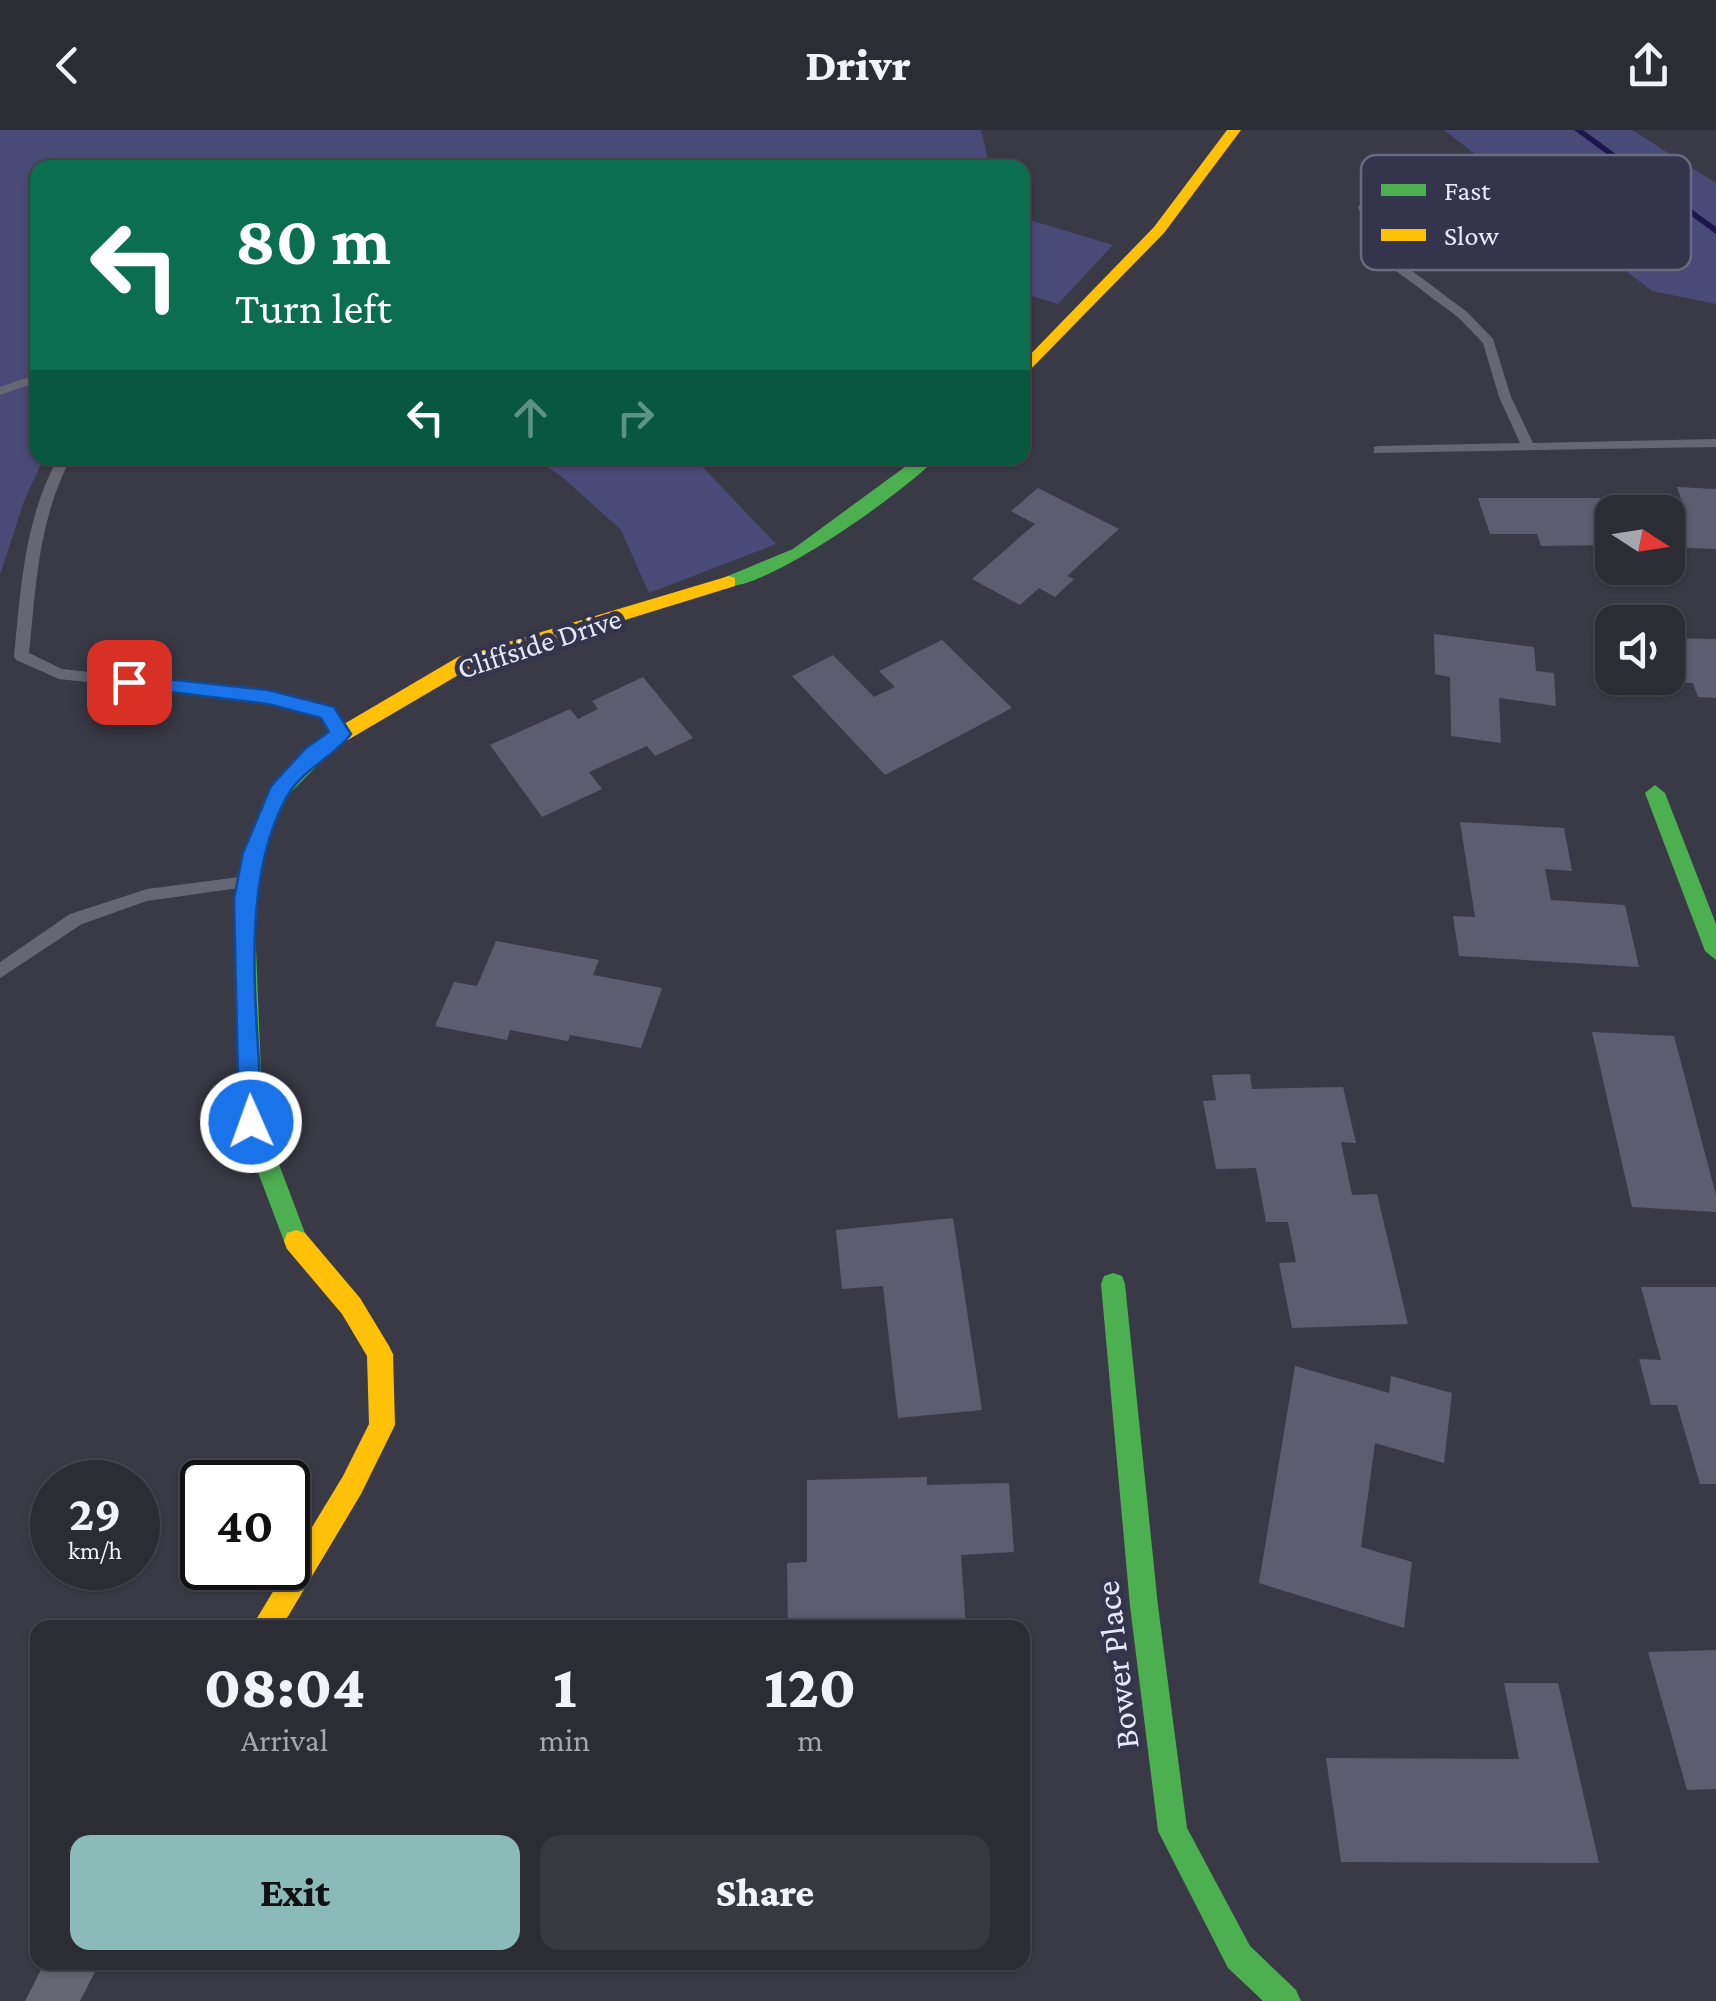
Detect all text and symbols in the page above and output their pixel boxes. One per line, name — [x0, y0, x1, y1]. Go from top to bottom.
icon: back — [40, 38, 95, 93]
icon: share — [1621, 38, 1676, 93]
text: Drivr — [805, 40, 911, 90]
legend — [1361, 155, 1691, 270]
text: Fast — [1444, 175, 1491, 206]
icon: left — [70, 200, 200, 330]
text: 80 m — [235, 201, 391, 279]
text: Slow — [1444, 220, 1499, 251]
text: Turn left — [235, 283, 392, 333]
icon: left — [398, 390, 453, 445]
icon: ahead — [503, 390, 558, 445]
icon: right — [608, 390, 663, 445]
north arrow — [1595, 495, 1685, 585]
map controls — [1595, 495, 1685, 695]
street label: Cliffside Drive — [453, 601, 625, 685]
button: sound — [1595, 605, 1685, 695]
pin — [87, 640, 172, 725]
icon: arrive — [102, 655, 157, 710]
position arrow — [199, 1070, 303, 1174]
speed limit sign: 40 — [180, 1460, 310, 1590]
text: 29 — [69, 1485, 121, 1541]
text: km/h — [68, 1537, 122, 1564]
street label: Bower Place — [1087, 1579, 1147, 1751]
text: 08:04 — [204, 1653, 365, 1720]
text: 1 — [553, 1653, 576, 1720]
text: 120 — [764, 1653, 856, 1720]
text: Arrival — [241, 1722, 328, 1758]
text: min — [539, 1722, 590, 1758]
text: m — [797, 1722, 823, 1758]
button: Exit — [70, 1835, 520, 1950]
button: Share — [540, 1835, 990, 1950]

